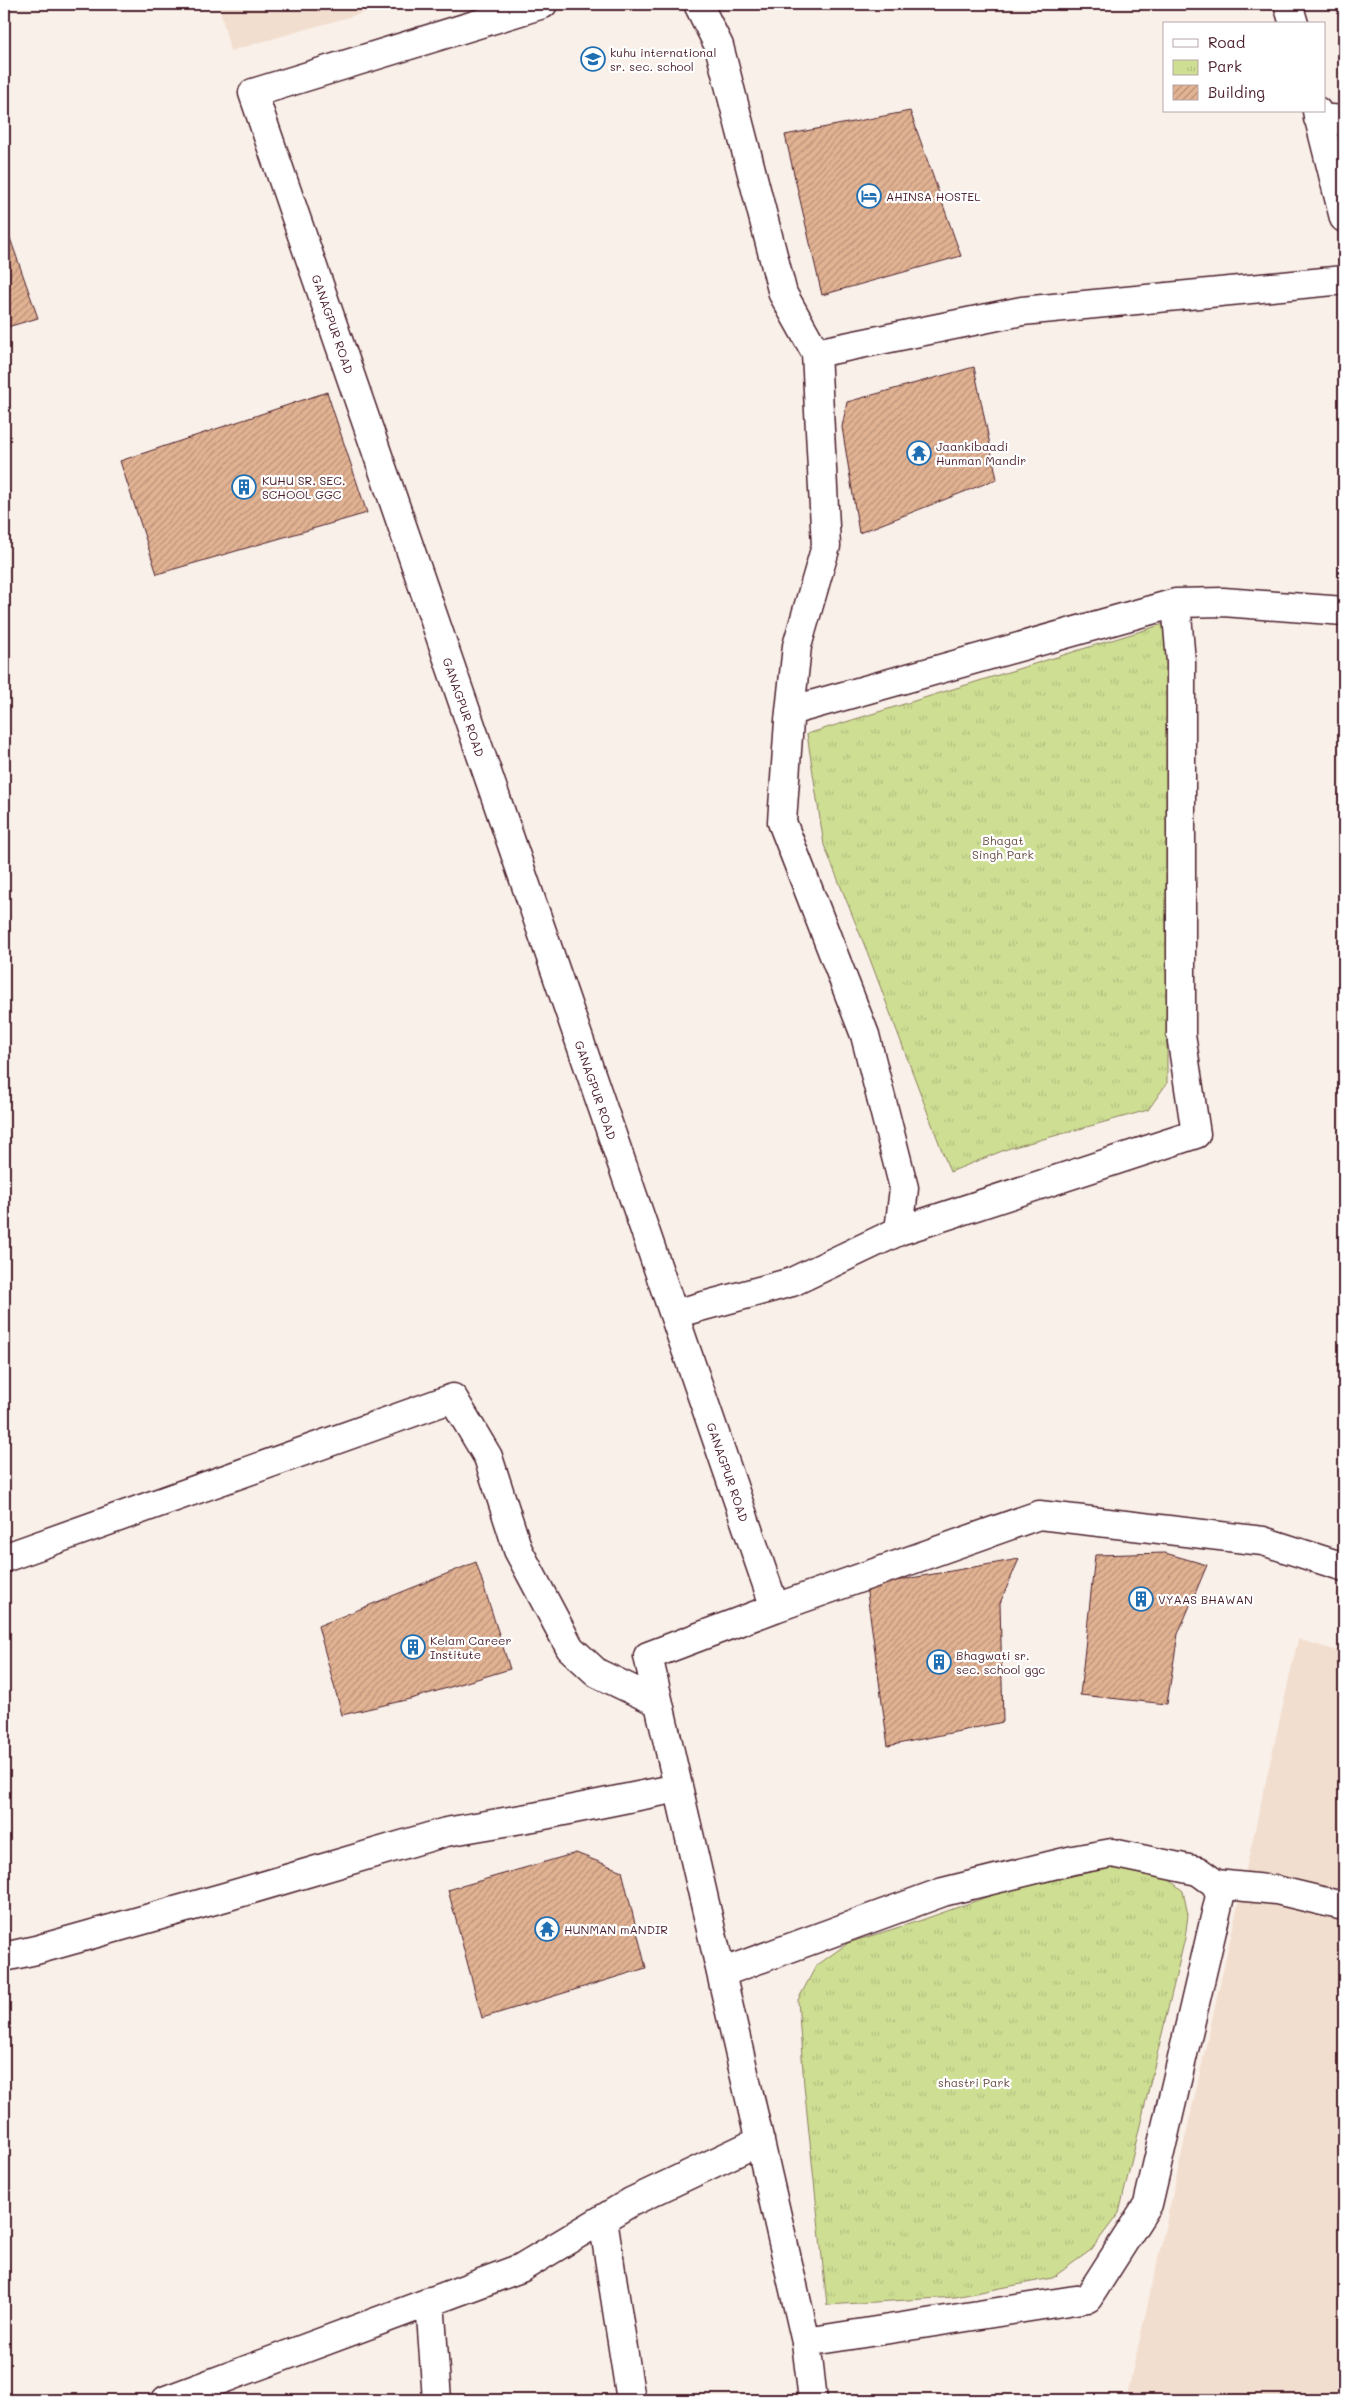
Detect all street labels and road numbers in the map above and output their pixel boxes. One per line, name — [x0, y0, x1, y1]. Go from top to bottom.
street label: GANAGPUR ROAD — [309, 272, 357, 376]
street label: GANAGPUR ROAD — [440, 655, 488, 759]
street label: GANAGPUR ROAD — [572, 1038, 620, 1142]
street label: GANAGPUR ROAD — [704, 1420, 752, 1524]

